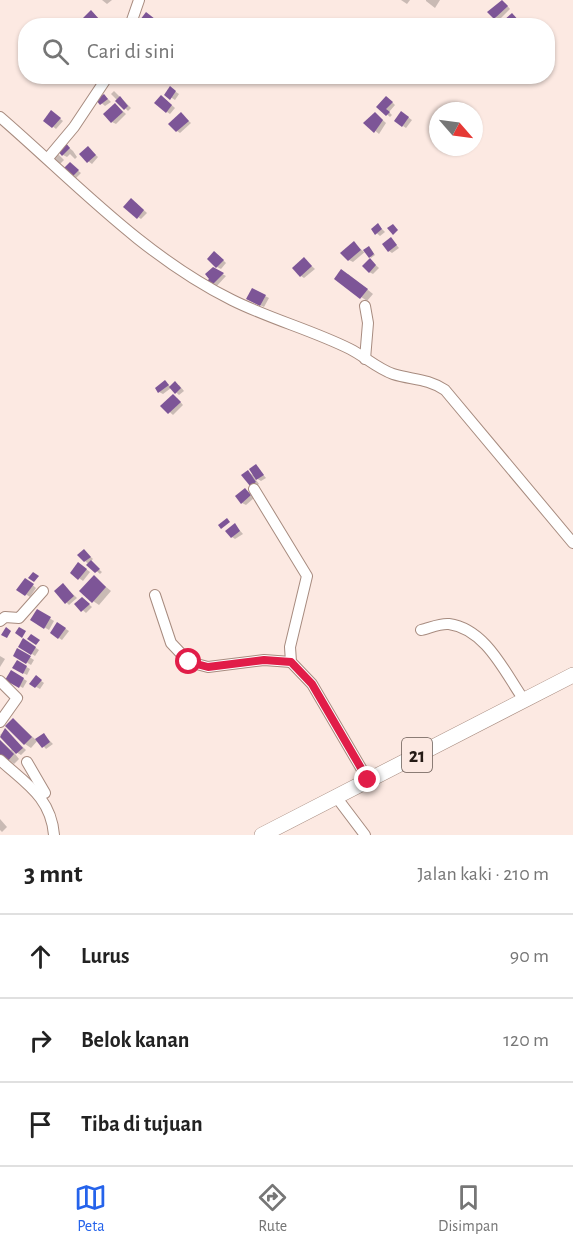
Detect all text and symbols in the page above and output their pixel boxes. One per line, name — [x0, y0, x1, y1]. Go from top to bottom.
search box — [18, 18, 555, 84]
icon: search — [39, 35, 72, 68]
text: Cari di sini — [87, 40, 175, 62]
north arrow — [429, 102, 483, 156]
route start — [175, 648, 201, 674]
road number: 21 — [402, 738, 432, 772]
route end — [354, 766, 380, 792]
text: 3 mnt — [24, 861, 83, 887]
text: Jalan kaki · 210 m — [417, 864, 549, 884]
icon: ahead — [24, 940, 57, 973]
text: Lurus — [81, 945, 130, 967]
text: 90 m — [510, 946, 549, 966]
icon: right — [24, 1024, 57, 1057]
text: Belok kanan — [81, 1029, 189, 1051]
text: 120 m — [503, 1030, 549, 1050]
icon: arrive — [24, 1108, 57, 1141]
text: Tiba di tujuan — [81, 1113, 203, 1135]
tab: Peta — [74, 1181, 107, 1236]
tab: Rute — [256, 1181, 289, 1236]
tab: Disimpan — [438, 1181, 499, 1236]

